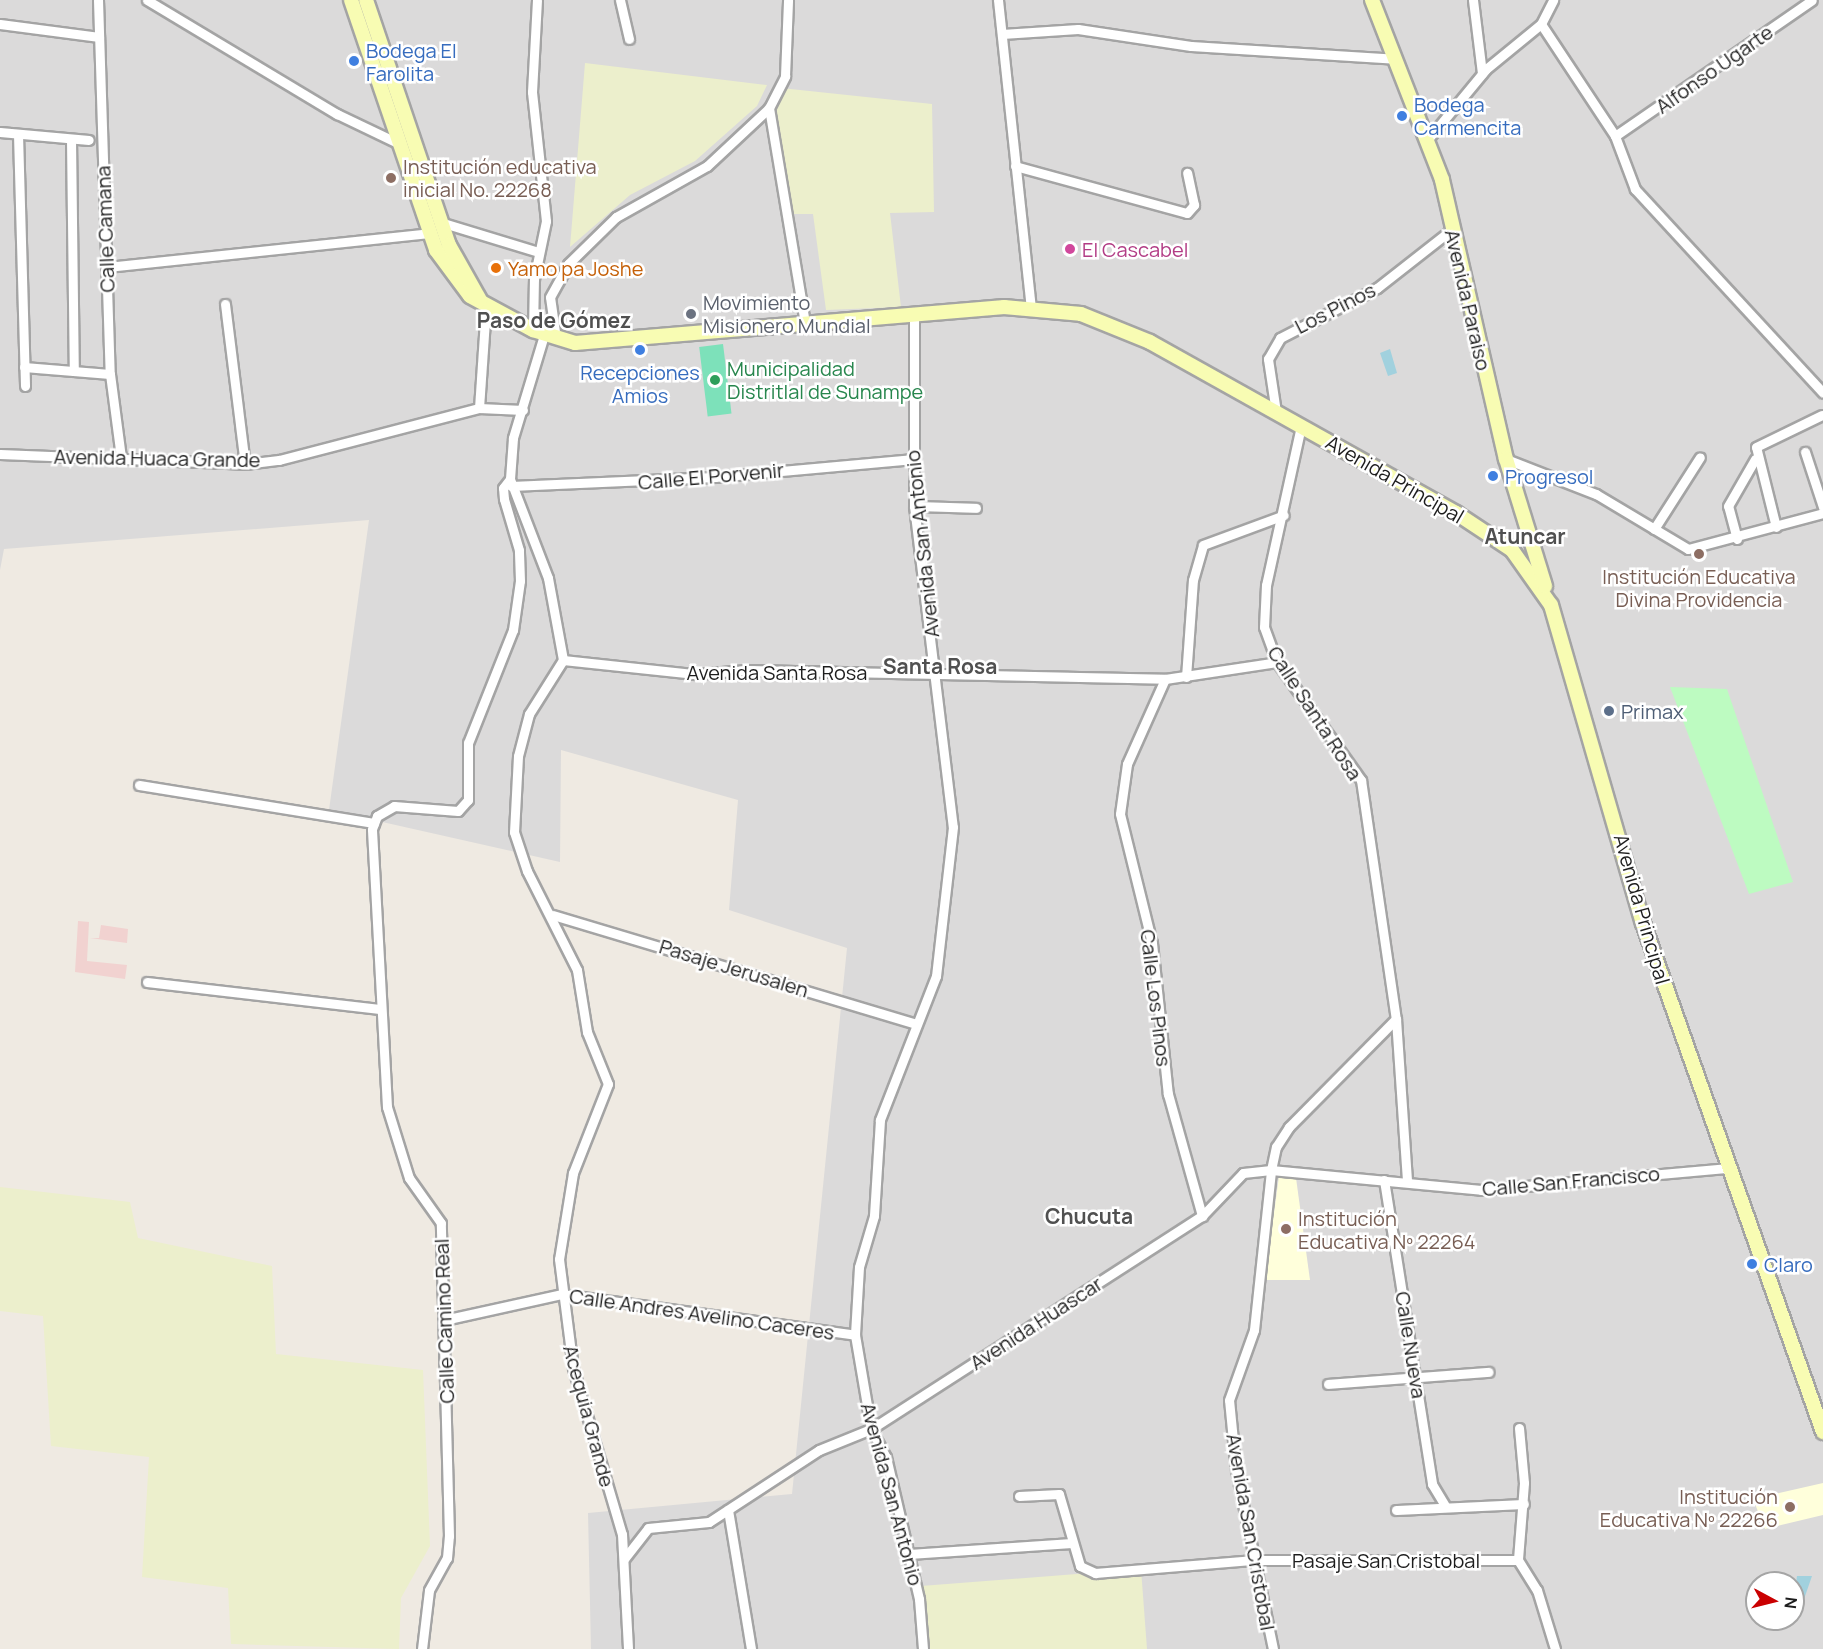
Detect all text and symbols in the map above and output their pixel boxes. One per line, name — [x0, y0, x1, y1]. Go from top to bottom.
street label: Alfonso Ugarte — [1651, 20, 1777, 118]
place label: Bodega El Farolita — [366, 38, 457, 85]
marker: Bodega El Farolita — [347, 54, 361, 68]
place label: Bodega Carmencita — [1414, 92, 1521, 139]
marker: Bodega Carmencita — [1395, 109, 1409, 123]
place label: Institución educativa inicial No. 22268 — [403, 154, 597, 201]
street label: Calle Camana — [91, 165, 119, 293]
marker: Institución educativa inicial No. 22268 — [384, 171, 398, 185]
street label: Avenida Paraiso — [1440, 227, 1496, 373]
place label: El Cascabel — [1082, 237, 1188, 261]
marker: El Cascabel — [1063, 242, 1077, 256]
place label: Yamo pa Joshe — [508, 256, 643, 280]
marker: Yamo pa Joshe — [489, 261, 503, 275]
street label: Los Pinos — [1291, 278, 1379, 338]
place label: Movimiento Misionero Mundial — [703, 290, 871, 337]
district label: Paso de Gómez — [477, 307, 631, 333]
marker: Movimiento Misionero Mundial — [684, 307, 698, 321]
marker: Recepciones Amios — [633, 343, 647, 357]
place label: Municipalidad Distritlal de Sunampe — [727, 356, 923, 403]
place label: Recepciones Amios — [580, 360, 700, 407]
marker: Municipalidad Distritlal de Sunampe — [708, 373, 722, 387]
street label: Avenida Principal — [1322, 430, 1468, 528]
street label: Avenida Huaca Grande — [53, 444, 261, 472]
street label: Avenida San Antonio — [900, 449, 944, 639]
street label: Calle El Porvenir — [637, 458, 785, 494]
place label: Progresol — [1505, 464, 1593, 488]
marker: Progresol — [1486, 469, 1500, 483]
district label: Atuncar — [1484, 523, 1566, 549]
marker: Institución Educativa Divina Providencia — [1692, 547, 1706, 561]
place label: Institución Educativa Divina Providencia — [1602, 564, 1796, 611]
street label: Calle Santa Rosa — [1263, 642, 1367, 784]
district label: Santa Rosa — [883, 653, 997, 679]
street label: Avenida Santa Rosa — [687, 660, 867, 684]
place label: Primax — [1621, 699, 1684, 723]
marker: Primax — [1602, 704, 1616, 718]
street label: Avenida Principal — [1609, 831, 1675, 987]
street label: Calle Los Pinos — [1136, 928, 1176, 1068]
street label: Pasaje Jerusalen — [657, 934, 811, 1002]
street label: Calle San Francisco — [1481, 1161, 1661, 1201]
district label: Chucuta — [1045, 1203, 1133, 1229]
place label: Institución Educativa Nº 22264 — [1298, 1206, 1476, 1253]
marker: Institución Educativa Nº 22264 — [1279, 1222, 1293, 1236]
street label: Calle Camino Real — [429, 1238, 459, 1404]
place label: Claro — [1764, 1252, 1813, 1276]
marker: Claro — [1745, 1257, 1759, 1271]
street label: Avenida Huascar — [965, 1271, 1107, 1375]
street label: Calle Andres Avelino Caceres — [568, 1284, 836, 1344]
street label: Calle Nueva — [1391, 1290, 1431, 1400]
street label: Acequia Grande — [559, 1342, 619, 1490]
street label: Avenida San Antonio — [856, 1400, 928, 1588]
street label: Avenida San Cristobal — [1222, 1432, 1280, 1632]
place label: Institución Educativa Nº 22266 — [1600, 1484, 1778, 1531]
marker: Institución Educativa Nº 22266 — [1783, 1500, 1797, 1514]
street label: Pasaje San Cristobal — [1292, 1548, 1480, 1572]
north arrow — [1745, 1571, 1805, 1631]
text: N — [1779, 1596, 1802, 1610]

